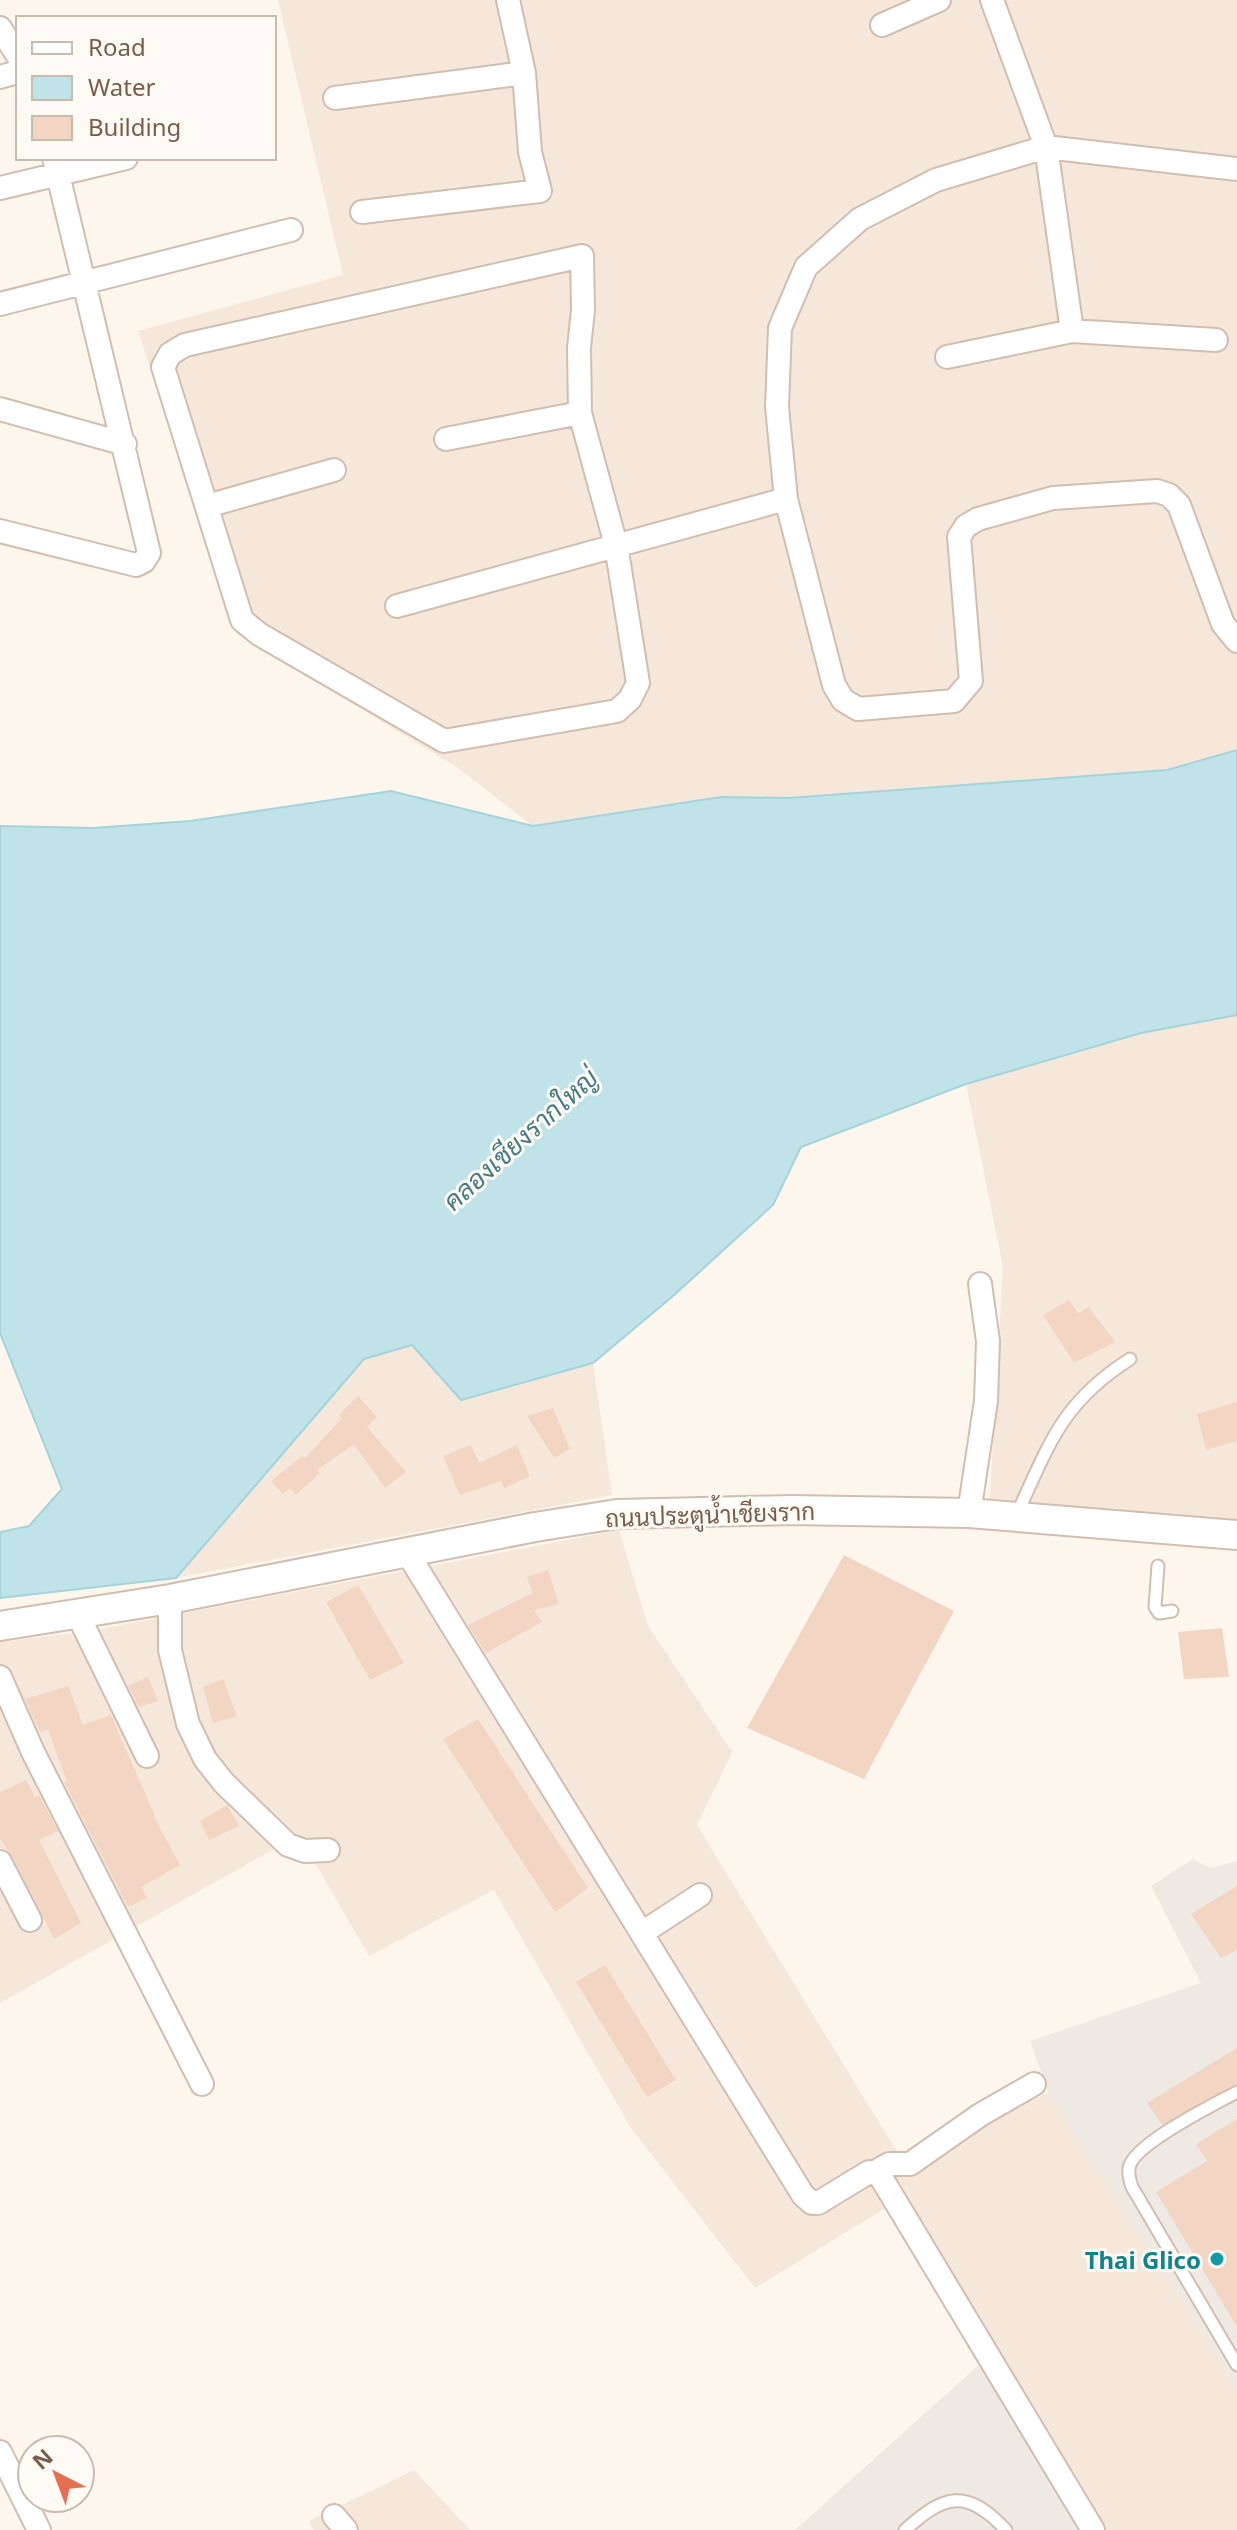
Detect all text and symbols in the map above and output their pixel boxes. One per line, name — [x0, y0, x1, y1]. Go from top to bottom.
legend — [16, 16, 276, 160]
text: Road — [88, 30, 146, 63]
text: Water — [88, 70, 156, 103]
text: Building — [88, 110, 181, 143]
water label: คลองเชียงรากใหญ่ — [435, 1058, 607, 1218]
street label: ถนนประตูน้ำเชียงราก — [604, 1492, 816, 1536]
place label: Thai Glico — [1085, 2243, 1201, 2276]
marker: Thai Glico — [1208, 2250, 1226, 2268]
north arrow — [16, 2434, 96, 2514]
text: N — [25, 2441, 59, 2476]

